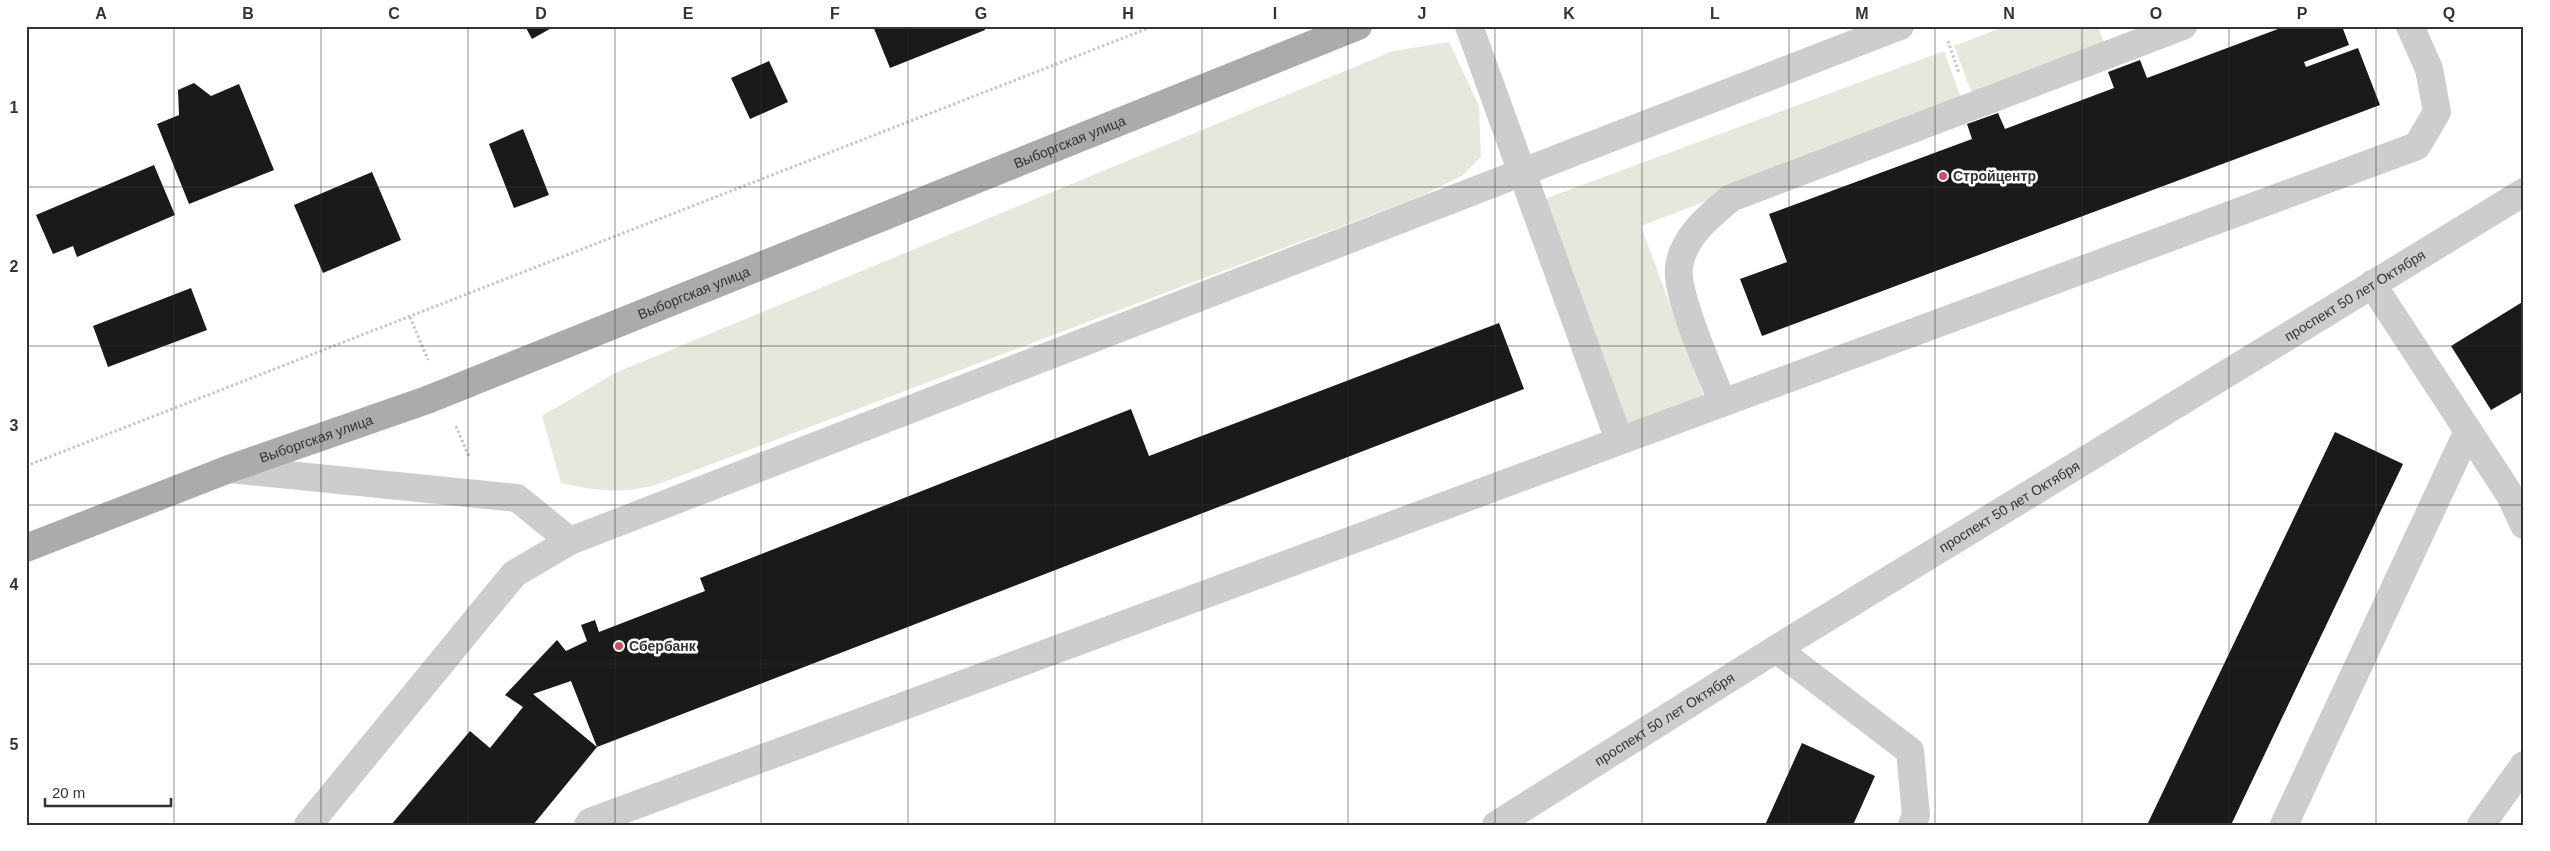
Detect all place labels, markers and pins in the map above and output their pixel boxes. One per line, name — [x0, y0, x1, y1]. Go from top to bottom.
place label: Стройцентр — [1953, 168, 2036, 184]
marker: Стройцентр — [1937, 170, 1949, 182]
place label: Сбербанк — [629, 638, 697, 654]
marker: Сбербанк — [613, 640, 625, 652]

